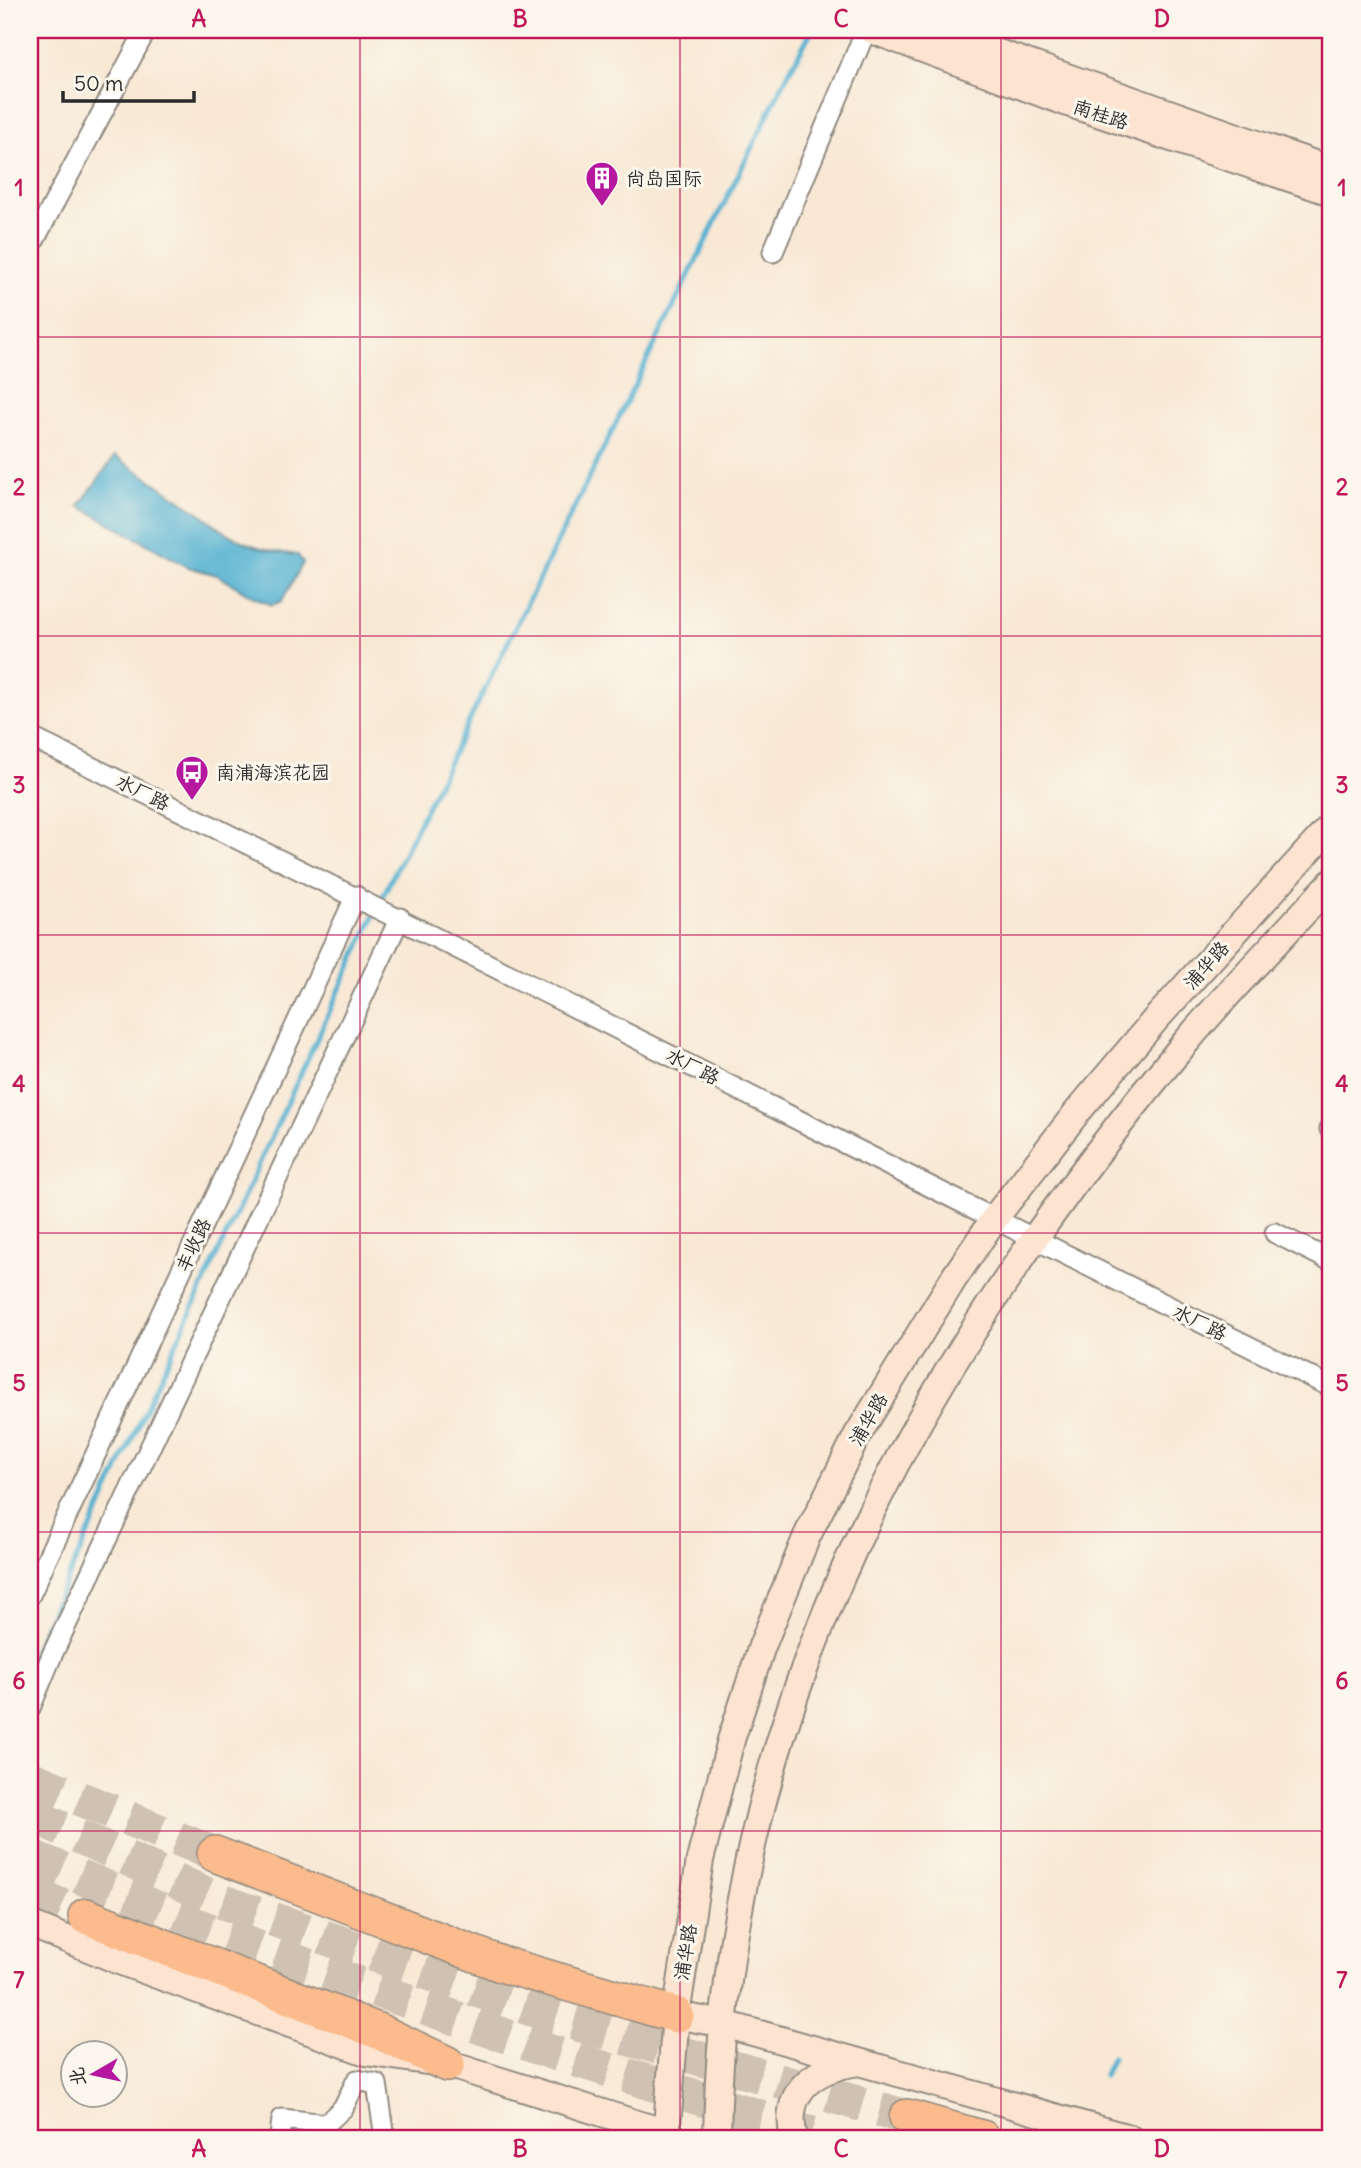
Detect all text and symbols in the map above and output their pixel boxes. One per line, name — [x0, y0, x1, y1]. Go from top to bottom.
text: A — [192, 4, 207, 33]
text: B — [512, 4, 528, 33]
text: C — [833, 4, 849, 33]
text: D — [1154, 4, 1170, 33]
scale bar — [63, 60, 194, 104]
text: 50 m — [74, 70, 123, 97]
street label: 南桂路 — [1070, 94, 1132, 134]
building icon: 尚岛国际 — [583, 159, 621, 208]
place label: 尚岛国际 — [626, 166, 702, 190]
text: 1 — [14, 173, 24, 202]
text: 1 — [1337, 173, 1347, 202]
text: 2 — [13, 472, 26, 501]
text: 2 — [1336, 472, 1349, 501]
bus stop icon: 南浦海滨花园 — [173, 753, 211, 802]
place label: 南浦海滨花园 — [216, 760, 330, 784]
street label: 水厂路 — [112, 769, 174, 815]
text: 3 — [12, 770, 26, 799]
text: 3 — [1335, 770, 1349, 799]
street label: 浦华路 — [1178, 936, 1234, 994]
street label: 水厂路 — [662, 1042, 724, 1090]
text: 4 — [12, 1069, 26, 1098]
text: 4 — [1335, 1069, 1349, 1098]
street label: 丰收路 — [170, 1214, 216, 1276]
street label: 水厂路 — [1169, 1299, 1231, 1345]
text: 5 — [12, 1368, 26, 1397]
text: 5 — [1335, 1368, 1349, 1397]
street label: 浦华路 — [843, 1388, 893, 1450]
text: 6 — [12, 1666, 26, 1695]
text: 6 — [1335, 1666, 1349, 1695]
street label: 浦华路 — [669, 1922, 701, 1982]
text: 7 — [13, 1965, 25, 1994]
text: 7 — [1336, 1965, 1348, 1994]
north arrow — [60, 2038, 130, 2108]
text: 北 — [64, 2065, 91, 2088]
text: A — [192, 2134, 207, 2163]
text: B — [512, 2134, 528, 2163]
text: C — [833, 2134, 849, 2163]
text: D — [1154, 2134, 1170, 2163]

